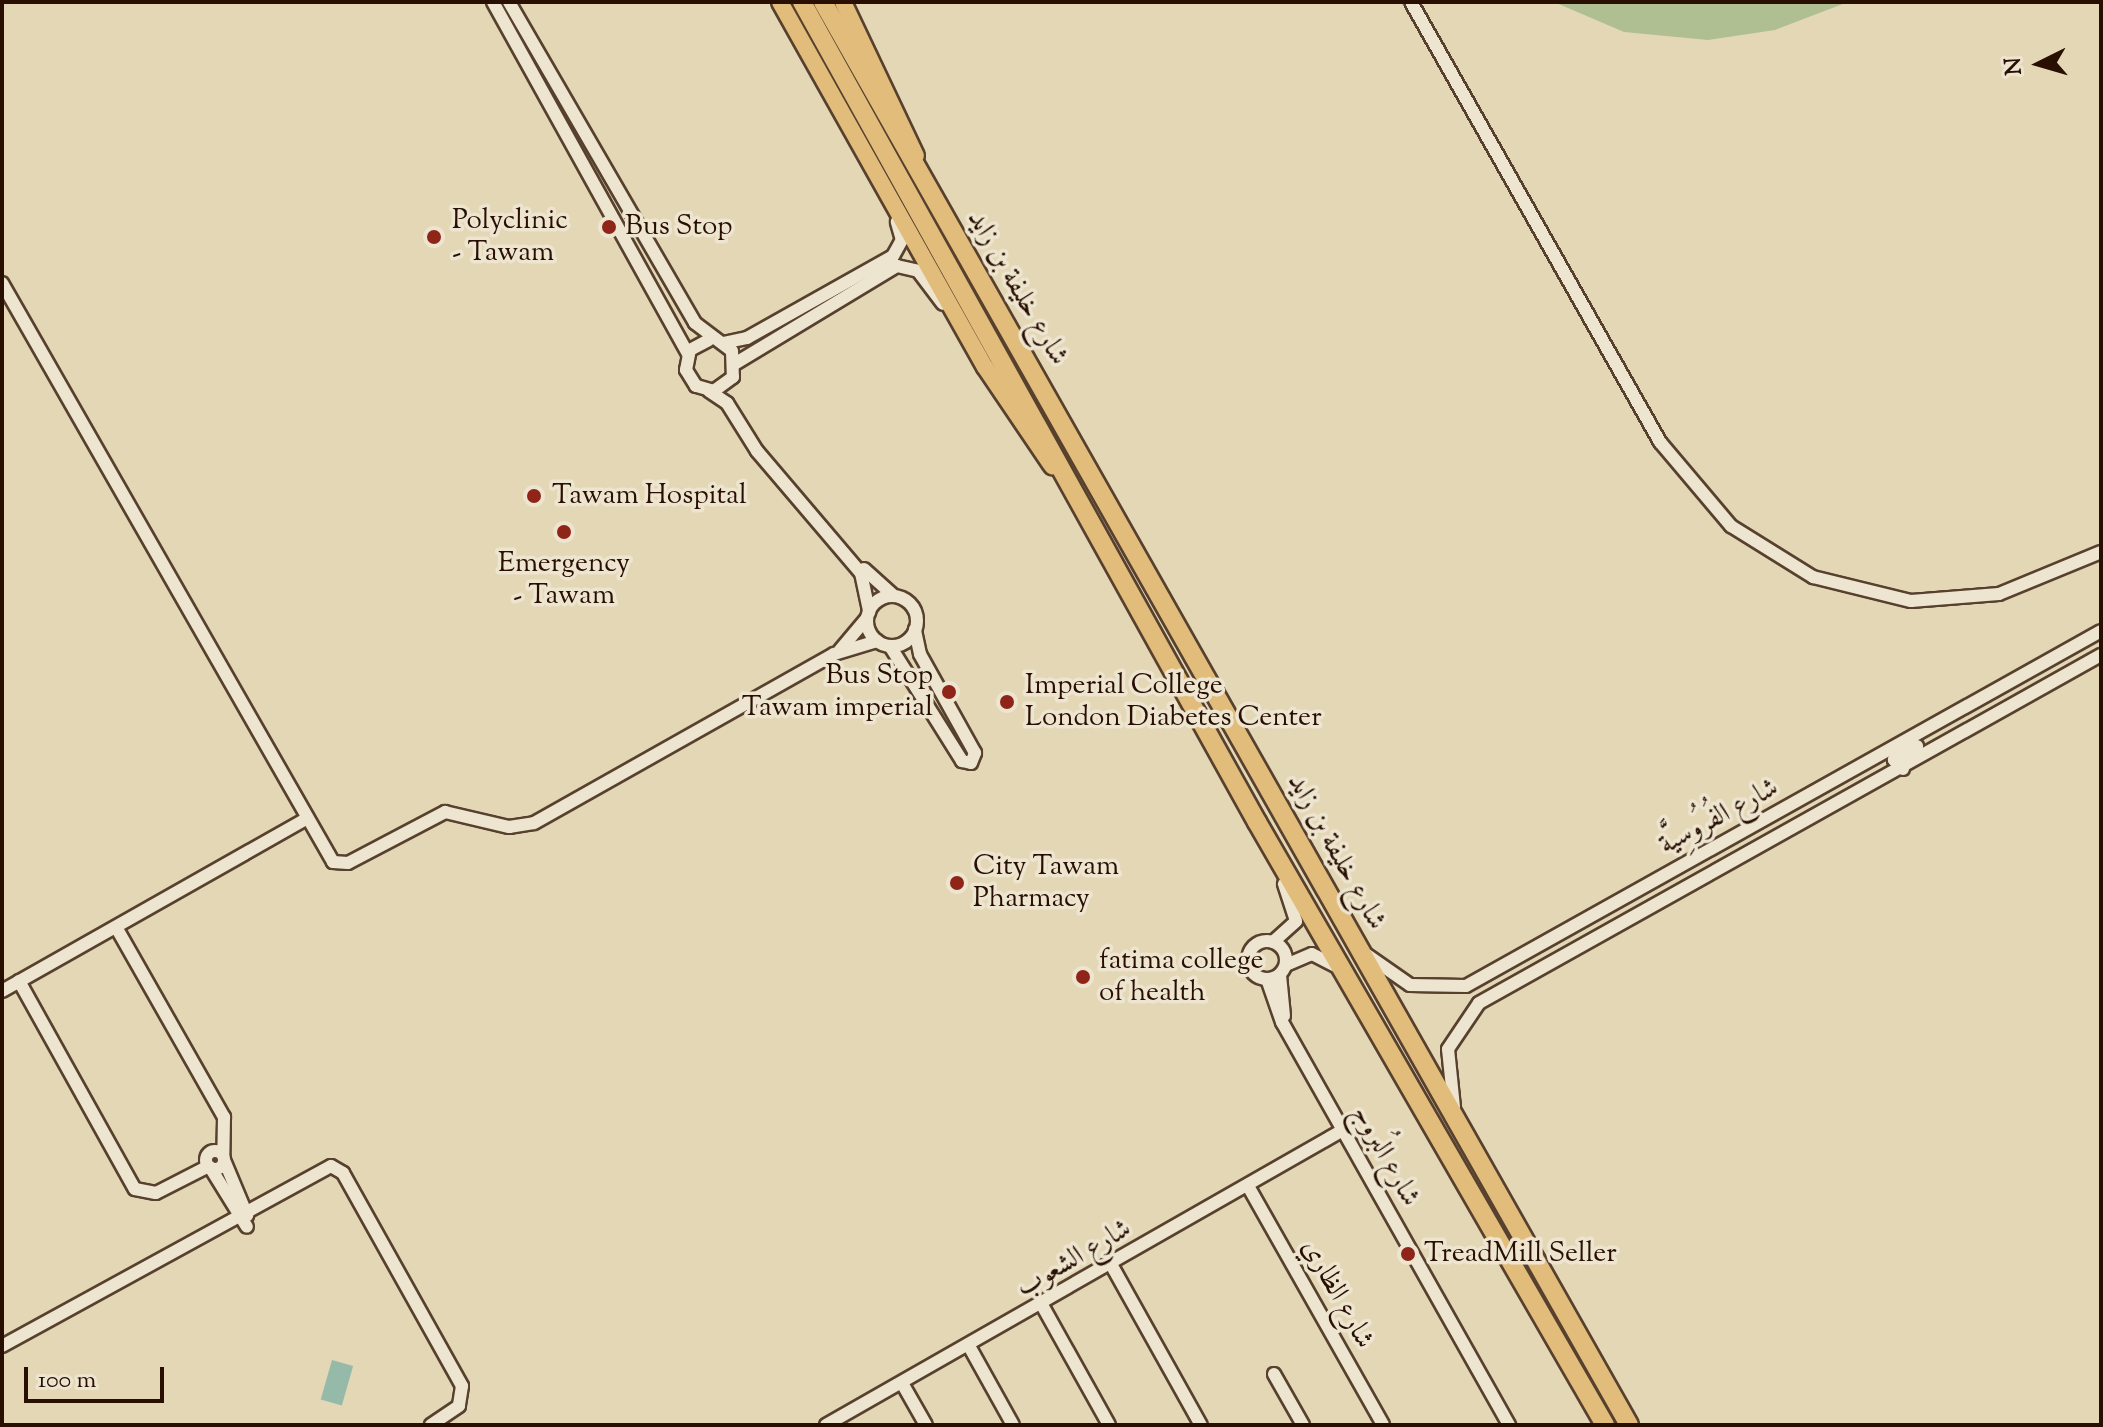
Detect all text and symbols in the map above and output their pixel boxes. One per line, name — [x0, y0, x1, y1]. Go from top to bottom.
north arrow — [1999, 24, 2079, 104]
text: N — [1998, 56, 2032, 76]
place label: Polyclinic - Tawam — [452, 204, 568, 270]
street label: شارع خليفة بن زايد — [959, 205, 1075, 371]
place label: Bus Stop — [625, 210, 733, 244]
marker: Bus Stop — [600, 218, 618, 236]
marker: Polyclinic - Tawam — [423, 226, 445, 248]
place label: Tawam Hospital — [552, 479, 747, 513]
marker: Tawam Hospital — [523, 485, 545, 507]
marker: Emergency - Tawam — [553, 521, 575, 543]
place label: Emergency - Tawam — [498, 547, 630, 613]
place label: Bus Stop Tawam imperial — [742, 659, 933, 725]
place label: Imperial College London Diabetes Center — [1025, 669, 1322, 735]
marker: Bus Stop Tawam imperial — [940, 683, 958, 701]
marker: Imperial College London Diabetes Center — [996, 691, 1018, 713]
street label: شارع خليفة بن زايد — [1279, 768, 1393, 936]
street label: شارع الفُرُوسِيَّة — [1654, 772, 1784, 862]
place label: City Tawam Pharmacy — [973, 850, 1119, 916]
marker: City Tawam Pharmacy — [948, 874, 966, 892]
place label: fatima college of health — [1099, 944, 1264, 1010]
marker: fatima college of health — [1074, 968, 1092, 986]
street label: شارع البُروج — [1343, 1099, 1427, 1213]
street label: شارع الشعوب — [1010, 1213, 1138, 1305]
street label: شارع الظاري — [1293, 1233, 1381, 1355]
place label: TreadMill Seller — [1424, 1237, 1617, 1271]
marker: TreadMill Seller — [1399, 1245, 1417, 1263]
scale bar — [28, 1351, 168, 1401]
text: 100 m — [38, 1364, 96, 1398]

